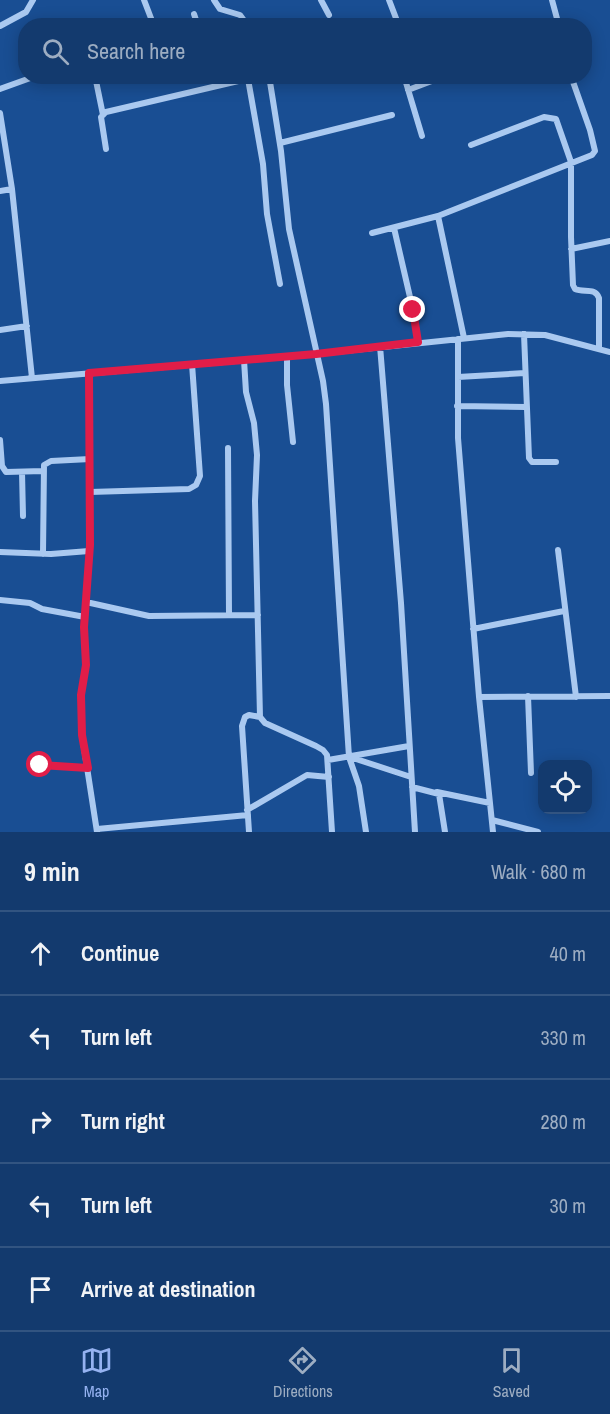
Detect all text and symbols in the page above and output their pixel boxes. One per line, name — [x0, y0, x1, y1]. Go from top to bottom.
search box — [18, 18, 592, 84]
icon: search — [39, 35, 72, 68]
text: Search here — [87, 36, 185, 66]
route end — [399, 296, 425, 322]
route start — [26, 751, 52, 777]
map controls — [538, 760, 592, 814]
button: locate — [538, 760, 592, 814]
text: 9 min — [24, 854, 80, 889]
text: Walk · 680 m — [491, 858, 586, 885]
icon: ahead — [24, 937, 57, 970]
text: Continue — [81, 938, 159, 968]
text: 40 m — [550, 940, 586, 967]
icon: left — [24, 1021, 57, 1054]
text: Turn left — [81, 1022, 152, 1052]
text: 330 m — [540, 1024, 586, 1051]
icon: right — [24, 1105, 57, 1138]
text: Turn right — [81, 1106, 165, 1136]
text: 280 m — [540, 1108, 586, 1135]
icon: left — [24, 1189, 57, 1222]
text: Turn left — [81, 1190, 152, 1220]
text: 30 m — [550, 1192, 586, 1219]
icon: arrive — [24, 1273, 57, 1306]
text: Arrive at destination — [81, 1274, 255, 1304]
tab: Map — [80, 1344, 113, 1402]
tab: Directions — [273, 1344, 333, 1402]
tab: Saved — [493, 1344, 530, 1402]

